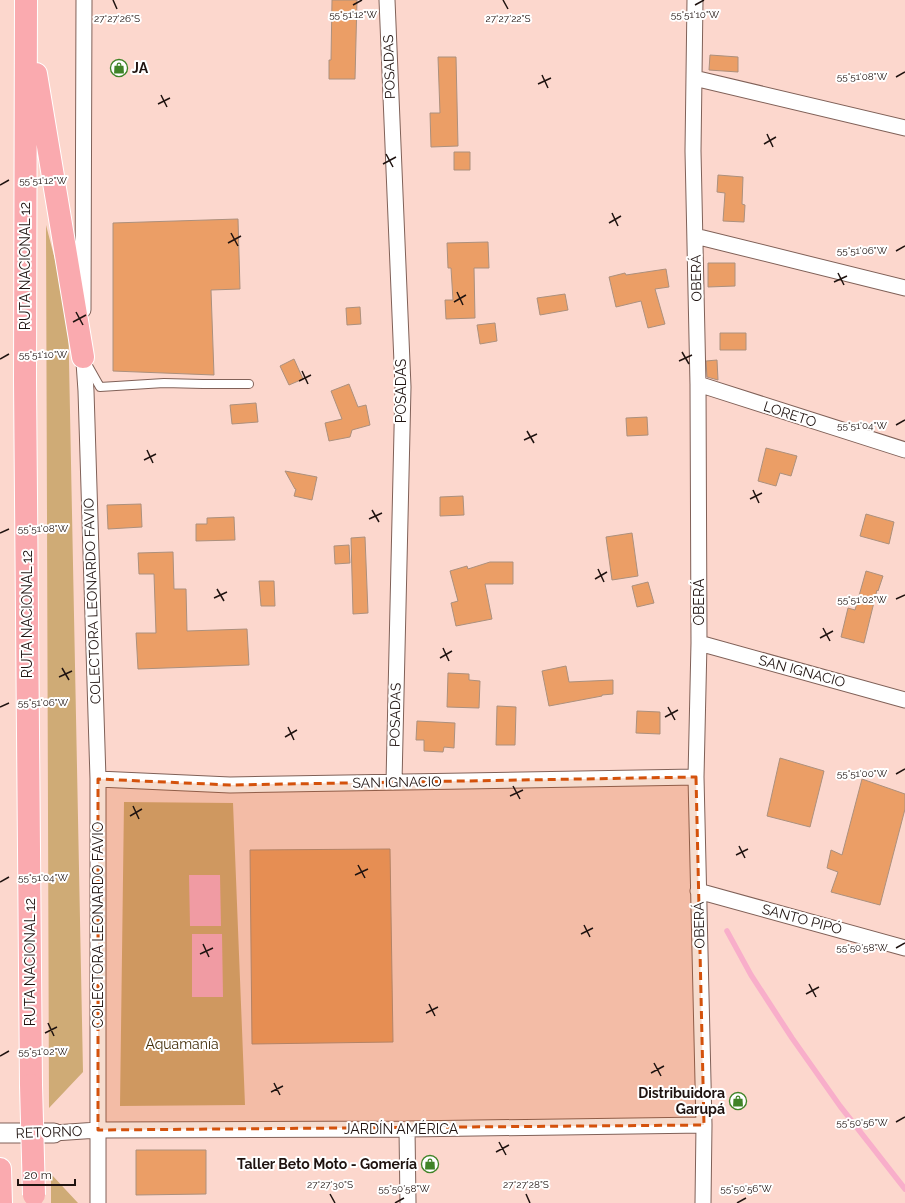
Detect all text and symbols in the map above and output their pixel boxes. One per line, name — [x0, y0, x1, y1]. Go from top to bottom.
text: 55°51'12"W — [329, 9, 377, 20]
text: 55°51'10"W — [671, 9, 720, 20]
text: 27°27'26"S — [94, 13, 140, 24]
text: 27°27'22"S — [485, 13, 531, 24]
street label: POSADAS — [380, 34, 398, 100]
shop icon: JA — [109, 58, 129, 78]
place label: JA — [132, 60, 149, 76]
text: 55°51'08"W — [837, 71, 888, 82]
text: 55°51'12"W — [19, 175, 67, 186]
street label: RUTA NACIONAL 12 — [17, 202, 33, 330]
text: 55°51'06"W — [837, 245, 888, 256]
street label: OBERÁ — [687, 254, 704, 302]
text: 55°51'10"W — [19, 349, 68, 360]
street label: POSADAS — [393, 358, 409, 423]
street label: LORETO — [762, 398, 818, 430]
text: 55°51'04"W — [837, 420, 887, 431]
street label: COLECTORA LEONARDO FAVIO — [80, 498, 104, 704]
text: 55°51'08"W — [18, 523, 69, 534]
street label: RUTA NACIONAL 12 — [19, 550, 35, 678]
street label: OBERÁ — [690, 578, 707, 625]
text: 55°51'02"W — [837, 594, 887, 605]
street label: SAN IGNACIO — [757, 652, 847, 690]
street label: POSADAS — [386, 682, 404, 747]
text: 55°51'06"W — [18, 697, 69, 708]
text: 55°51'00"W — [837, 768, 888, 779]
street label: SAN IGNACIO — [352, 773, 442, 791]
street label: COLECTORA LEONARDO FAVIO — [90, 822, 106, 1028]
text: 55°51'04"W — [18, 872, 68, 883]
street label: RUTA NACIONAL 12 — [22, 898, 38, 1026]
street label: SANTO PIPÓ — [760, 900, 844, 937]
street label: OBERÁ — [690, 901, 707, 949]
text: 55°50'58"W — [836, 942, 888, 953]
park label: Aquamanía — [145, 1036, 219, 1052]
text: 55°51'02"W — [18, 1046, 68, 1057]
place label: Distribuidora Garupá — [638, 1085, 725, 1117]
shop icon: Distribuidora Garupá — [728, 1091, 748, 1111]
text: 55°50'56"W — [836, 1117, 888, 1128]
street label: JARDÍN AMÉRICA — [344, 1120, 459, 1137]
street label: RETORNO — [15, 1123, 83, 1141]
shop icon: Taller Beto Moto - Gomería — [420, 1154, 440, 1174]
place label: Taller Beto Moto - Gomería — [237, 1156, 417, 1172]
scale bar — [18, 1161, 75, 1187]
text: 20 m — [24, 1168, 52, 1182]
text: 27°27'30"S — [307, 1179, 353, 1190]
text: 27°27'28"S — [503, 1179, 549, 1190]
text: 55°50'58"W — [378, 1183, 430, 1194]
text: 55°50'56"W — [720, 1183, 772, 1194]

